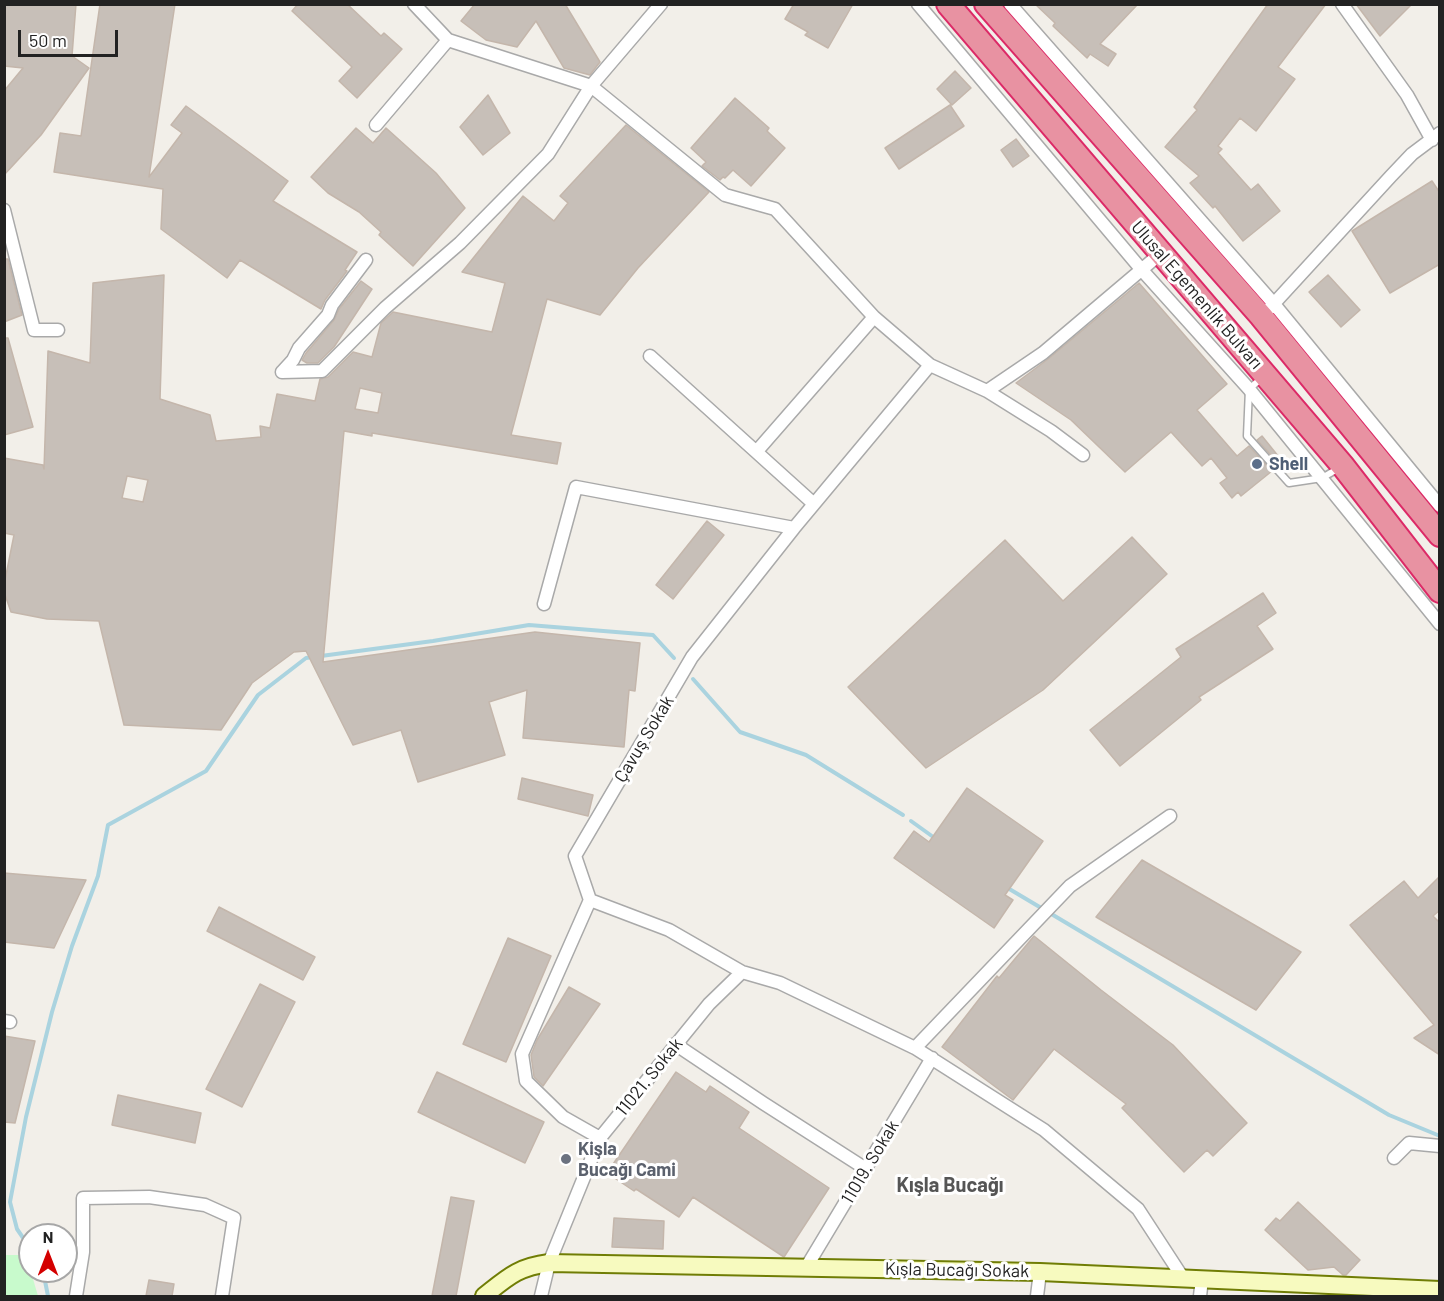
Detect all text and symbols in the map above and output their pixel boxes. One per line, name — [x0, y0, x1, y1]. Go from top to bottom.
scale bar — [21, 18, 122, 56]
text: 50 m — [29, 29, 67, 51]
street label: Ulusal Egemenlik Bulvarı — [1127, 216, 1267, 374]
place label: Shell — [1269, 453, 1308, 475]
marker: Shell — [1250, 457, 1264, 471]
street label: Çavuş Sokak — [610, 692, 678, 786]
street label: 11021. Sokak — [611, 1033, 687, 1121]
street label: 11019. Sokak — [837, 1116, 903, 1208]
place label: Kişla Bucağı Cami — [578, 1138, 676, 1180]
marker: Kişla Bucağı Cami — [559, 1152, 573, 1166]
district label: Kışla Bucağı — [896, 1173, 1004, 1197]
north arrow — [18, 1223, 78, 1283]
text: N — [43, 1227, 53, 1246]
street label: Kışla Bucağı Sokak — [885, 1258, 1029, 1282]

